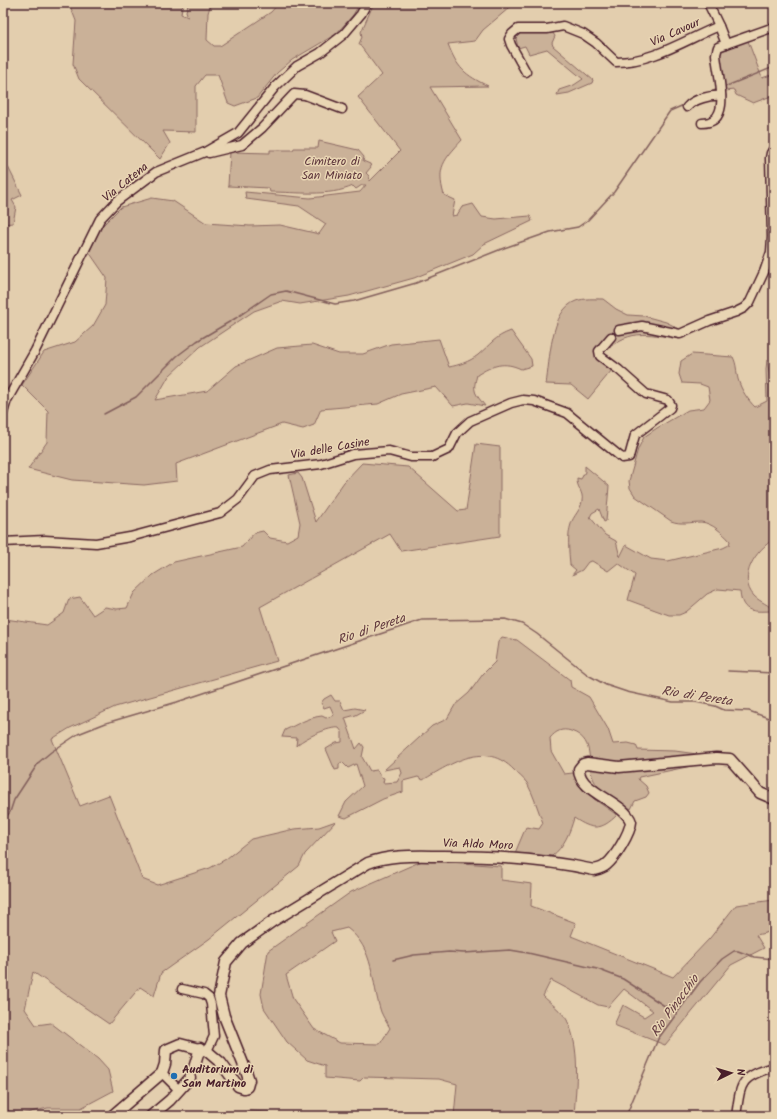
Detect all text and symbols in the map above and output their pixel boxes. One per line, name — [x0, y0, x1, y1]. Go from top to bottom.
street label: Via Cavour — [647, 13, 704, 52]
park label: Cimitero di San Miniato — [302, 152, 362, 185]
street label: Via Catena — [98, 158, 153, 207]
street label: Via delle Casine — [289, 432, 372, 465]
water label: Rio di Pereta — [335, 608, 409, 651]
water label: Rio di Pereta — [660, 681, 734, 713]
street label: Via Aldo Moro — [442, 834, 514, 855]
water label: Rio Pinocchio — [645, 970, 706, 1041]
north arrow — [711, 1053, 751, 1093]
place label: Auditorium di San Martino — [182, 1060, 254, 1093]
text: N — [731, 1068, 749, 1077]
marker: Auditorium di San Martino — [169, 1071, 179, 1081]

